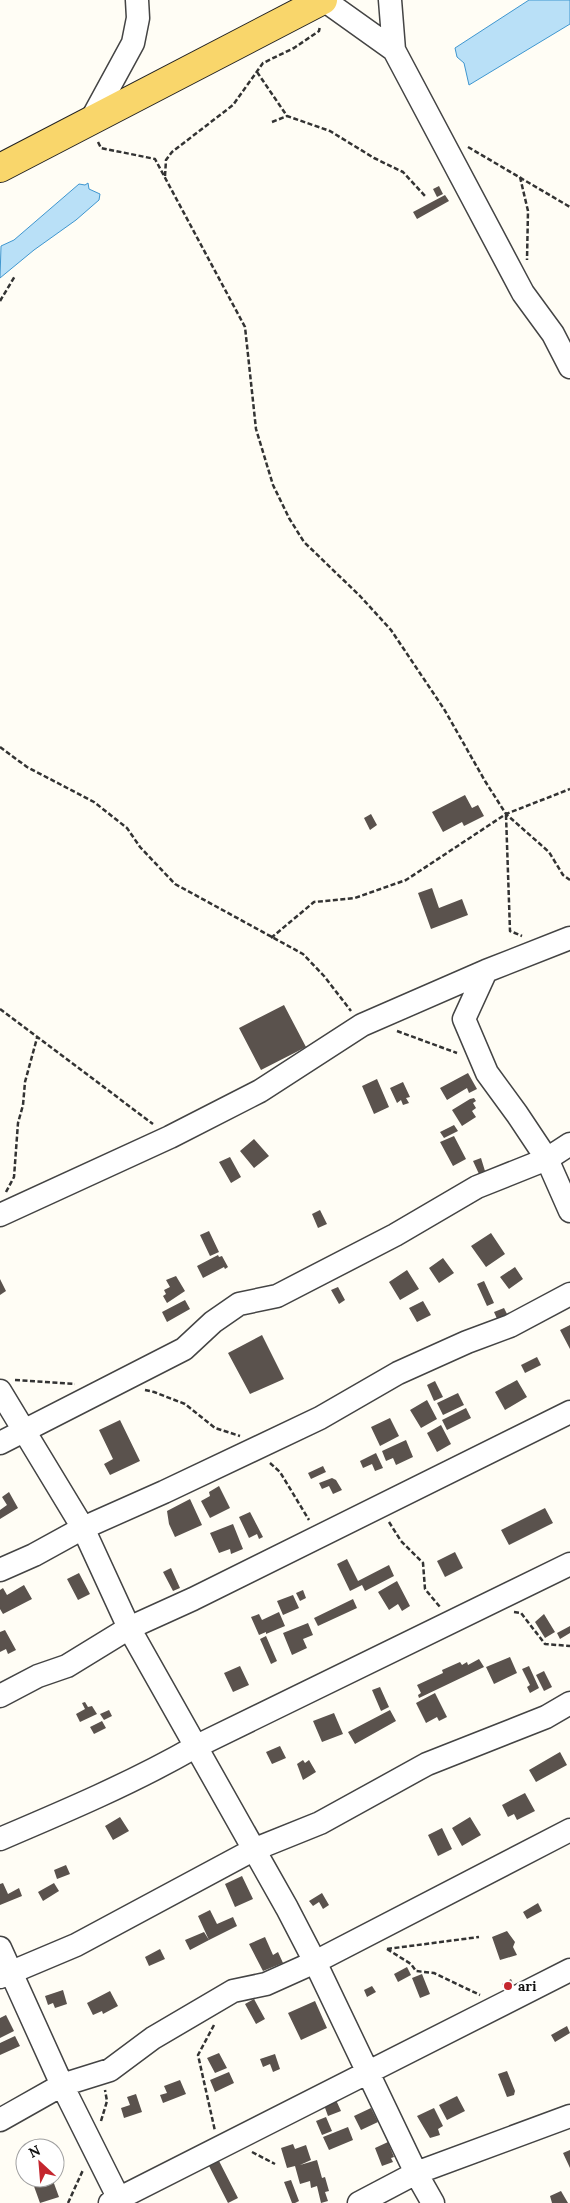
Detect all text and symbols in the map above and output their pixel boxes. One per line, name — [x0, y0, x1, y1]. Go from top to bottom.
place label: ari — [518, 1977, 537, 1995]
marker: ari — [502, 1980, 514, 1992]
north arrow — [15, 2138, 65, 2188]
text: N — [25, 2141, 43, 2162]

